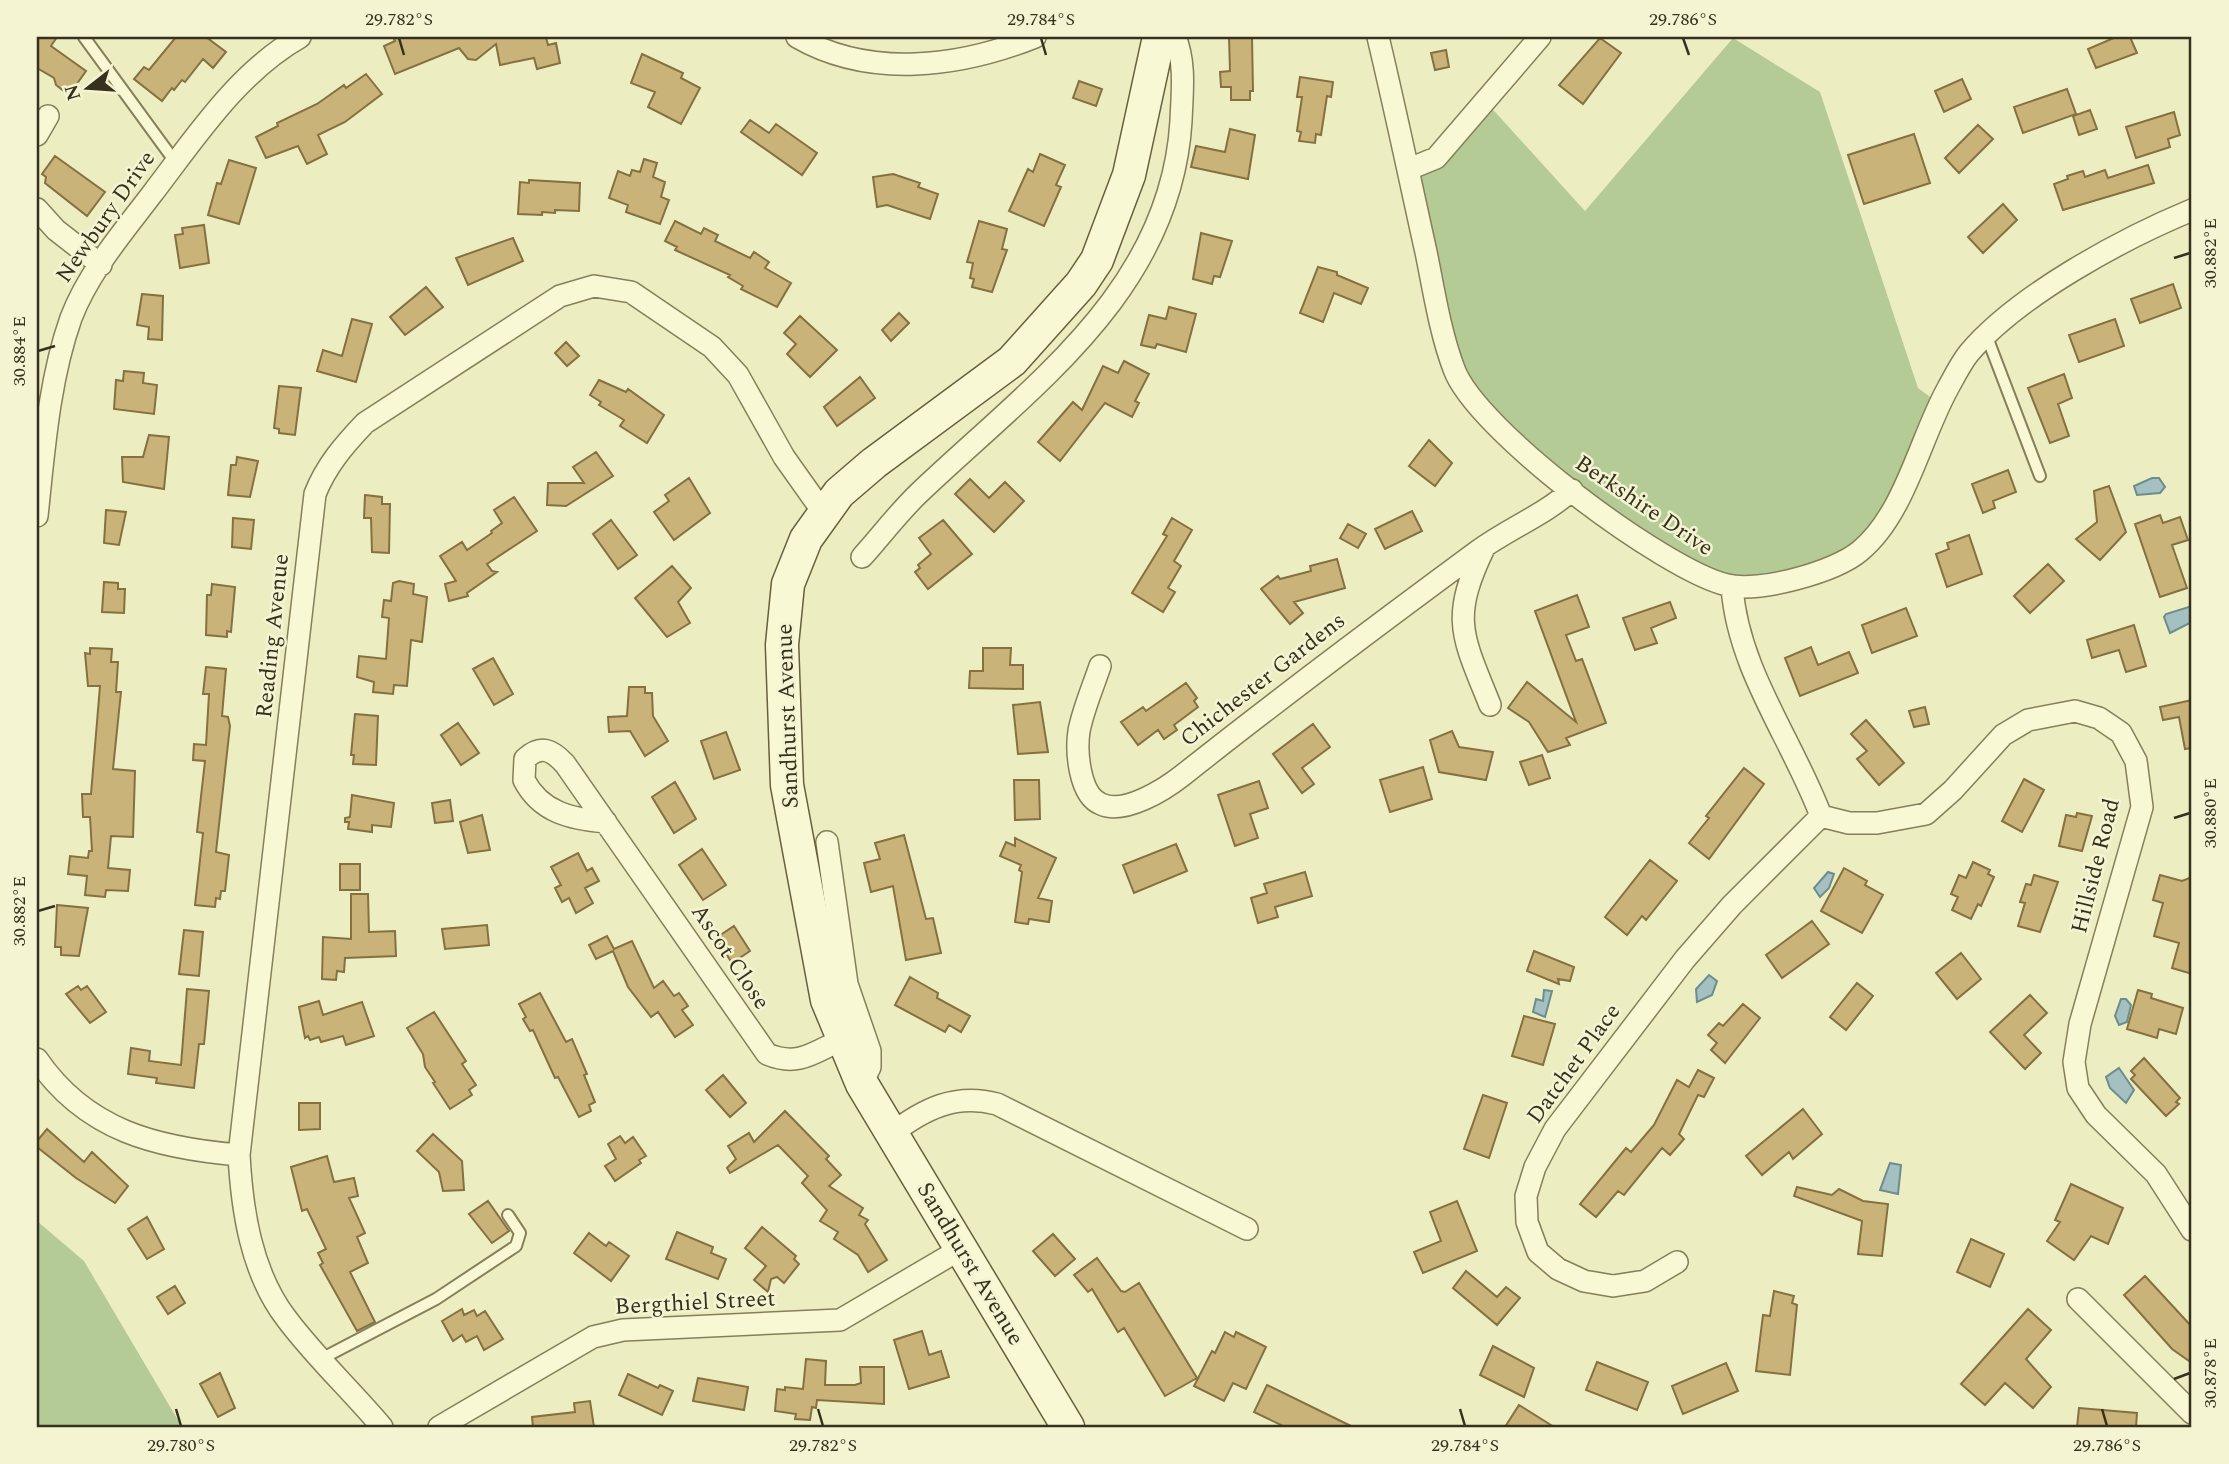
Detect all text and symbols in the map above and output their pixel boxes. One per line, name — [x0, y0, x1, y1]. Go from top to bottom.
text: 29.782°S — [365, 6, 433, 33]
text: 29.784°S — [1007, 6, 1075, 33]
text: 29.786°S — [1649, 6, 1717, 33]
north arrow — [52, 52, 122, 122]
text: N — [57, 81, 89, 104]
street label: Newbury Drive — [47, 144, 165, 290]
text: 30.882°E — [2197, 218, 2224, 288]
text: 30.884°E — [6, 316, 33, 386]
street label: Berkshire Drive — [1568, 447, 1720, 565]
street label: Reading Avenue — [247, 552, 299, 720]
street label: Chichester Gardens — [1173, 604, 1353, 756]
street label: Sandhurst Avenue — [767, 623, 809, 809]
text: 30.880°E — [2197, 778, 2224, 848]
street label: Hillside Road — [2062, 795, 2130, 937]
text: 30.882°E — [6, 876, 33, 946]
street label: Ascot Close — [682, 897, 778, 1017]
street label: Datchet Place — [1518, 996, 1630, 1132]
street label: Sandhurst Avenue — [907, 1176, 1033, 1352]
street label: Bergthiel Street — [614, 1281, 776, 1325]
text: 30.878°E — [2197, 1338, 2224, 1408]
text: 29.780°S — [147, 1432, 215, 1459]
text: 29.782°S — [789, 1432, 857, 1459]
text: 29.784°S — [1431, 1432, 1499, 1459]
text: 29.786°S — [2073, 1432, 2141, 1459]

